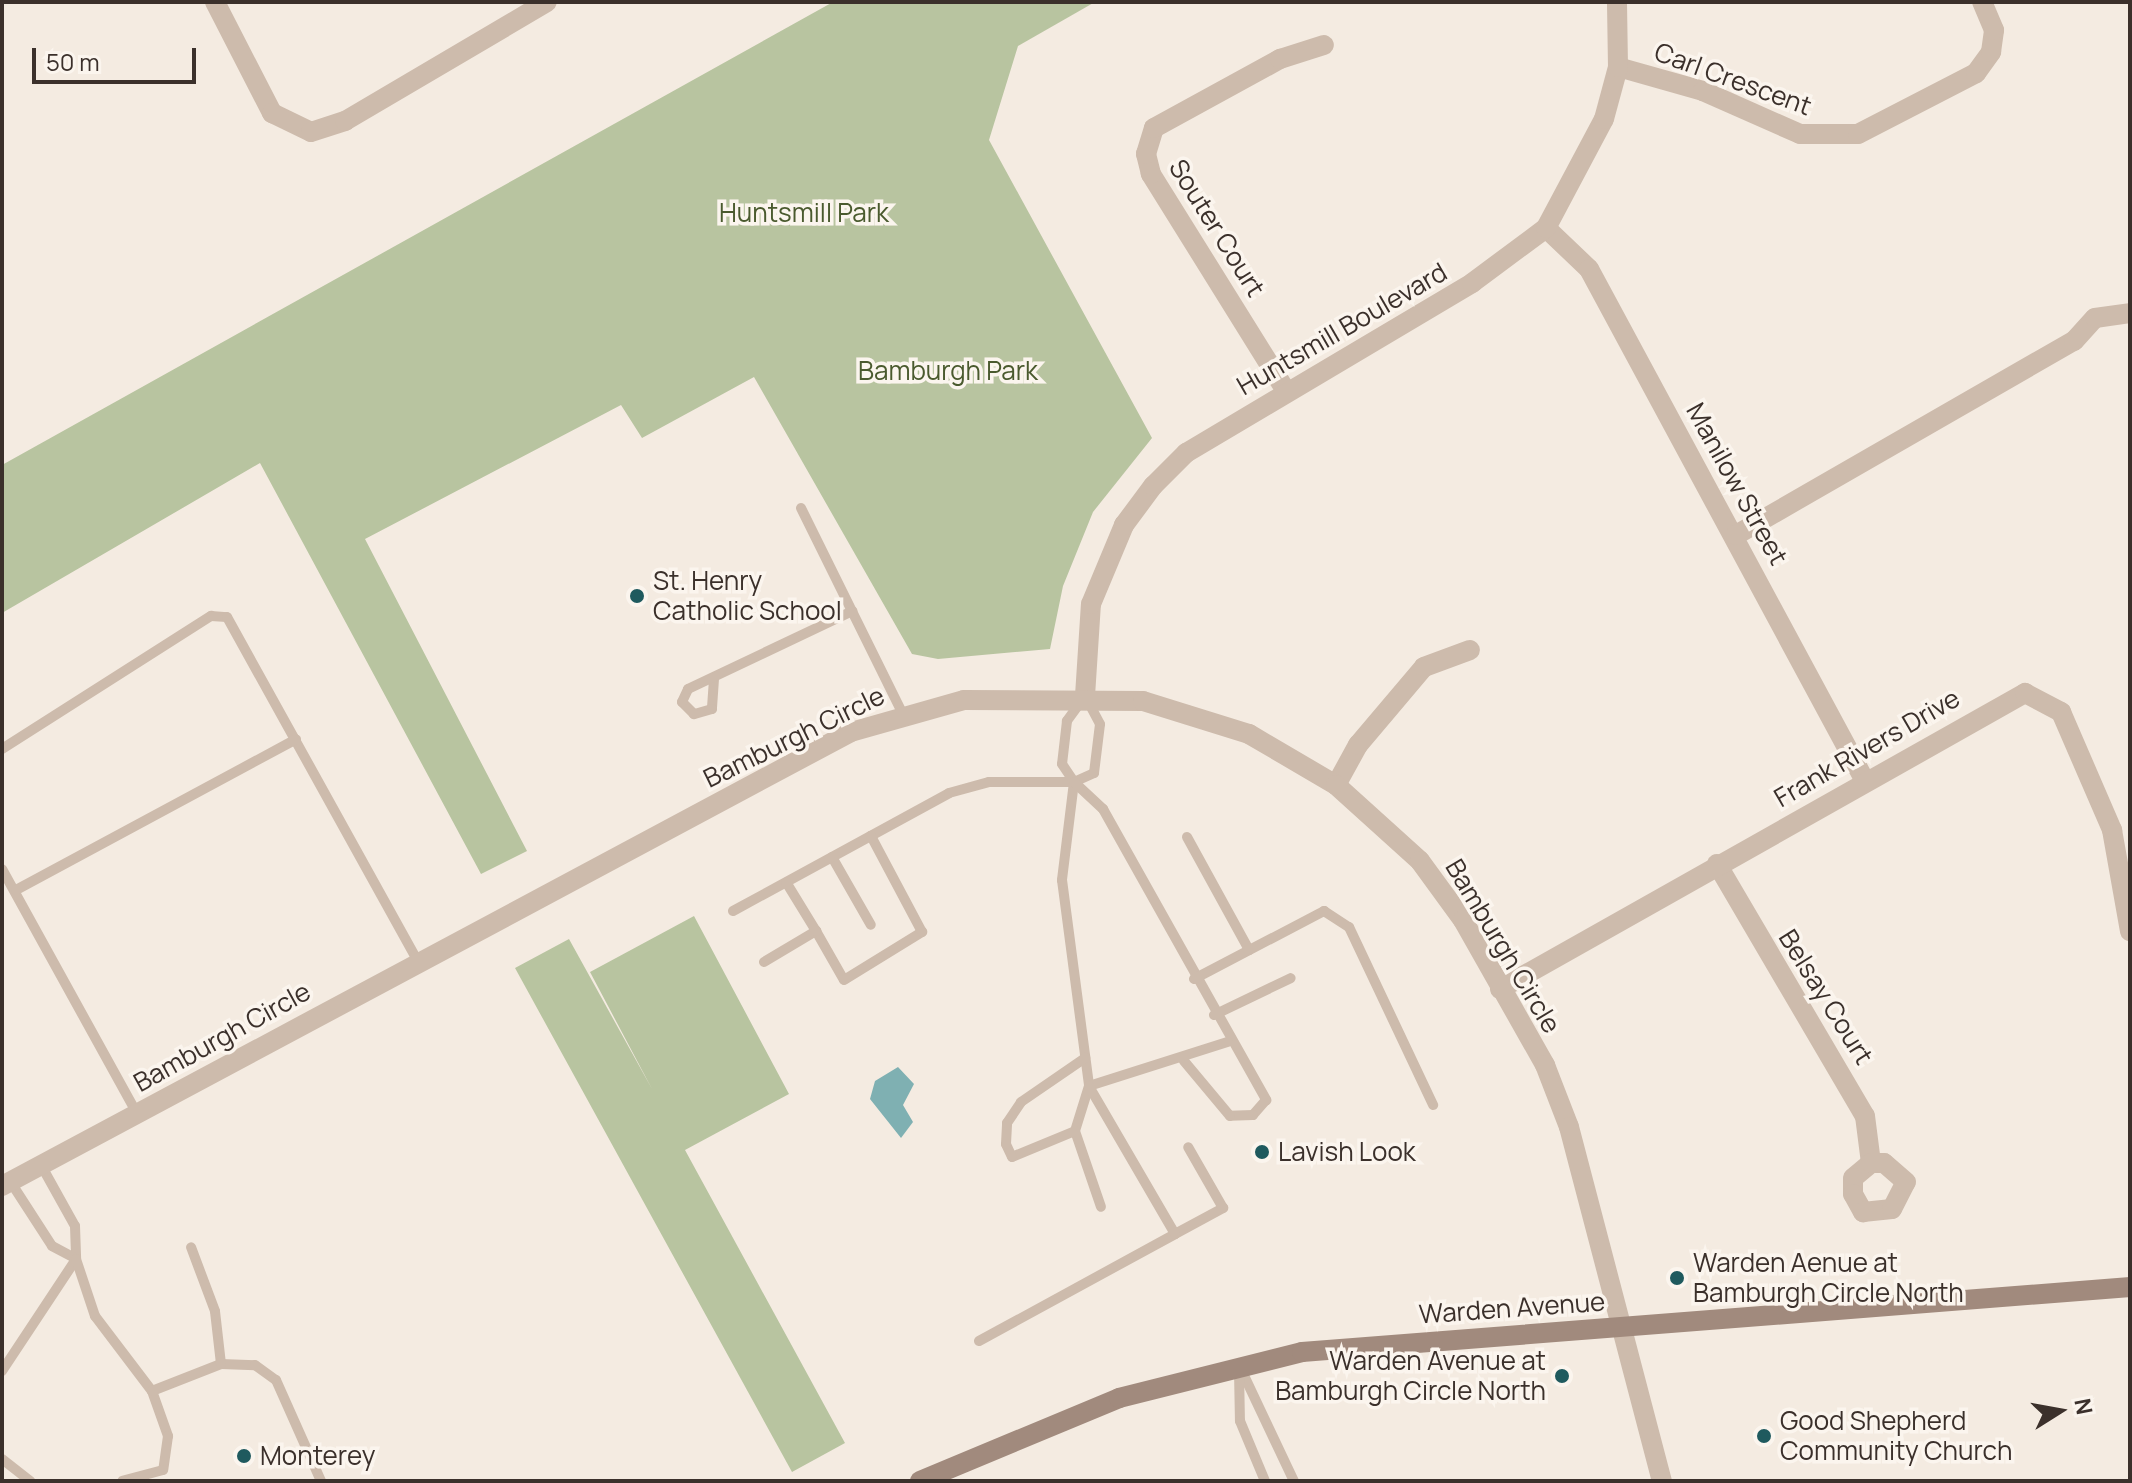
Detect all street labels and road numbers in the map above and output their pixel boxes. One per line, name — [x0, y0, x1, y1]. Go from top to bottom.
street label: Carl Crescent — [1650, 36, 1816, 122]
street label: Souter Court — [1163, 154, 1271, 302]
street label: Huntsmill Boulevard — [1232, 256, 1452, 402]
street label: Manilow Street — [1680, 398, 1794, 570]
street label: Bamburgh Circle — [699, 680, 889, 794]
street label: Frank Rivers Drive — [1769, 682, 1965, 814]
street label: Bamburgh Circle — [1439, 853, 1567, 1039]
street label: Belsay Court — [1772, 924, 1880, 1070]
street label: Bamburgh Circle — [128, 976, 316, 1098]
street label: Warden Avenue — [1418, 1286, 1606, 1330]

